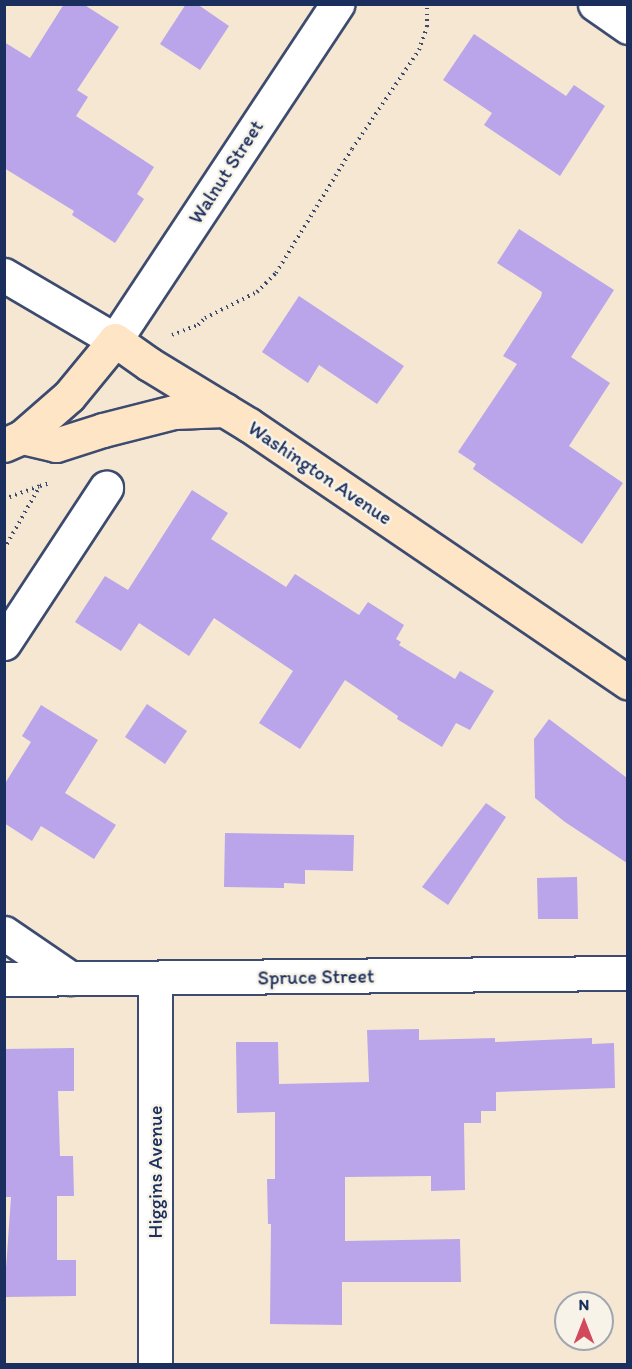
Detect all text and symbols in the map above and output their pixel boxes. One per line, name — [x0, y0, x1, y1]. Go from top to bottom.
street label: Walnut Street — [184, 116, 268, 228]
street label: Washington Avenue — [243, 416, 397, 530]
street label: Spruce Street — [257, 964, 375, 990]
street label: Higgins Avenue — [143, 1106, 167, 1238]
north arrow — [554, 1291, 614, 1351]
text: N — [579, 1295, 589, 1314]

